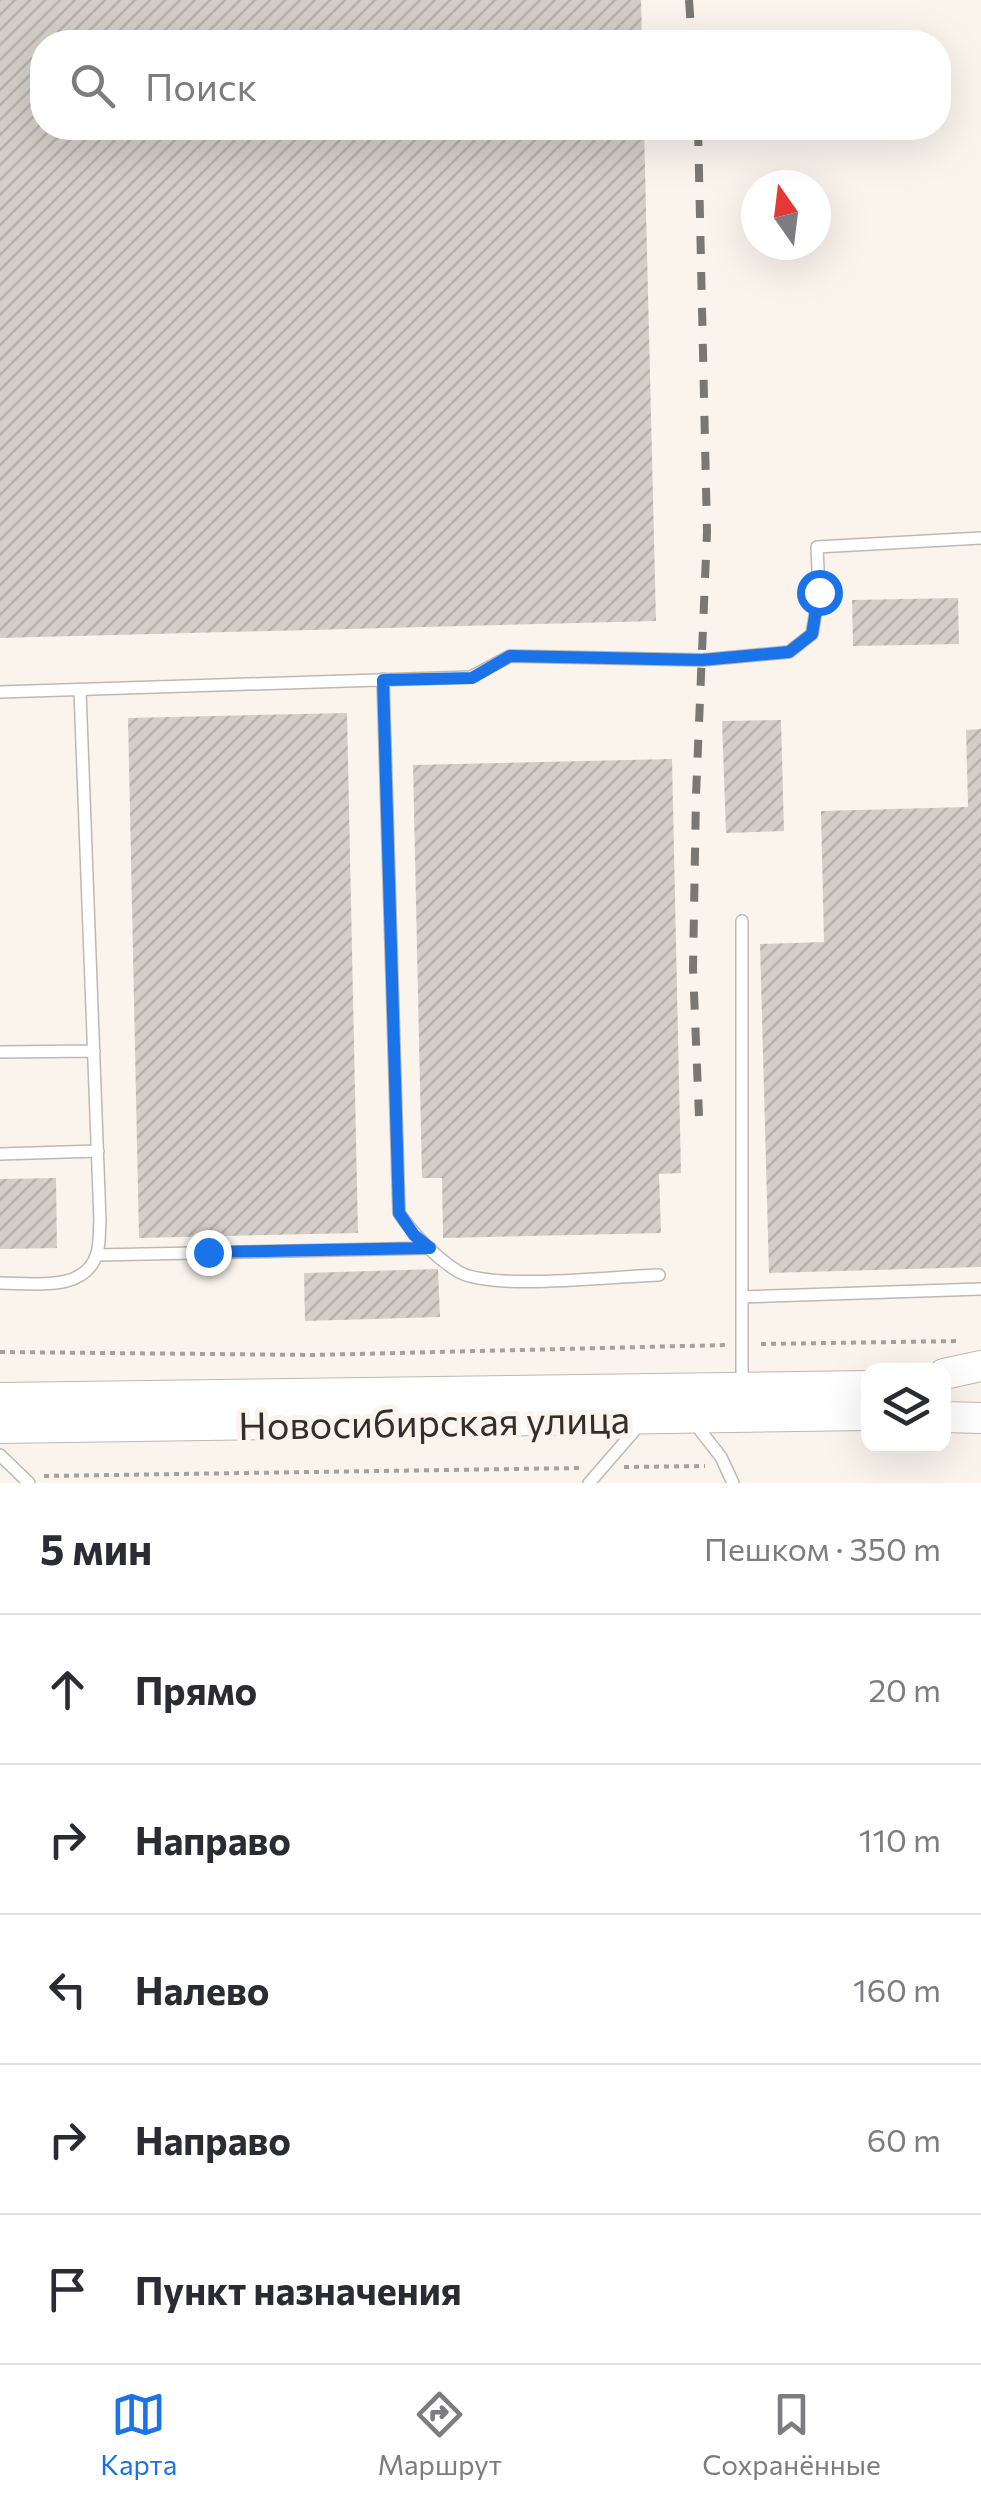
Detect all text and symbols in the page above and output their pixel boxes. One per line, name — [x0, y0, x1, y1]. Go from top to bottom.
search box — [30, 30, 951, 140]
icon: search — [65, 58, 120, 113]
text: Поиск — [145, 62, 257, 109]
north arrow — [741, 170, 831, 260]
route start — [797, 570, 843, 616]
route end — [186, 1230, 232, 1276]
map controls — [861, 1363, 951, 1453]
button: layers — [861, 1363, 951, 1453]
street label: Новосибирская улица — [238, 1394, 630, 1448]
text: 5 мин — [40, 1522, 152, 1574]
text: Пешком · 350 m — [704, 1528, 941, 1568]
icon: ahead — [40, 1662, 95, 1717]
text: Прямо — [135, 1666, 257, 1713]
text: 20 m — [868, 1669, 941, 1709]
icon: right — [40, 1812, 95, 1867]
text: Направо — [135, 1816, 291, 1863]
text: 110 m — [859, 1819, 941, 1859]
icon: left — [40, 1962, 95, 2017]
text: Налево — [135, 1966, 269, 2013]
text: 160 m — [853, 1969, 941, 2009]
icon: right — [40, 2112, 95, 2167]
text: Направо — [135, 2116, 291, 2163]
text: 60 m — [867, 2119, 941, 2159]
icon: arrive — [40, 2262, 95, 2317]
text: Пункт назначения — [135, 2266, 462, 2313]
tab: Карта — [100, 2387, 177, 2481]
tab: Маршрут — [378, 2387, 502, 2481]
tab: Сохранённые — [702, 2387, 881, 2481]

